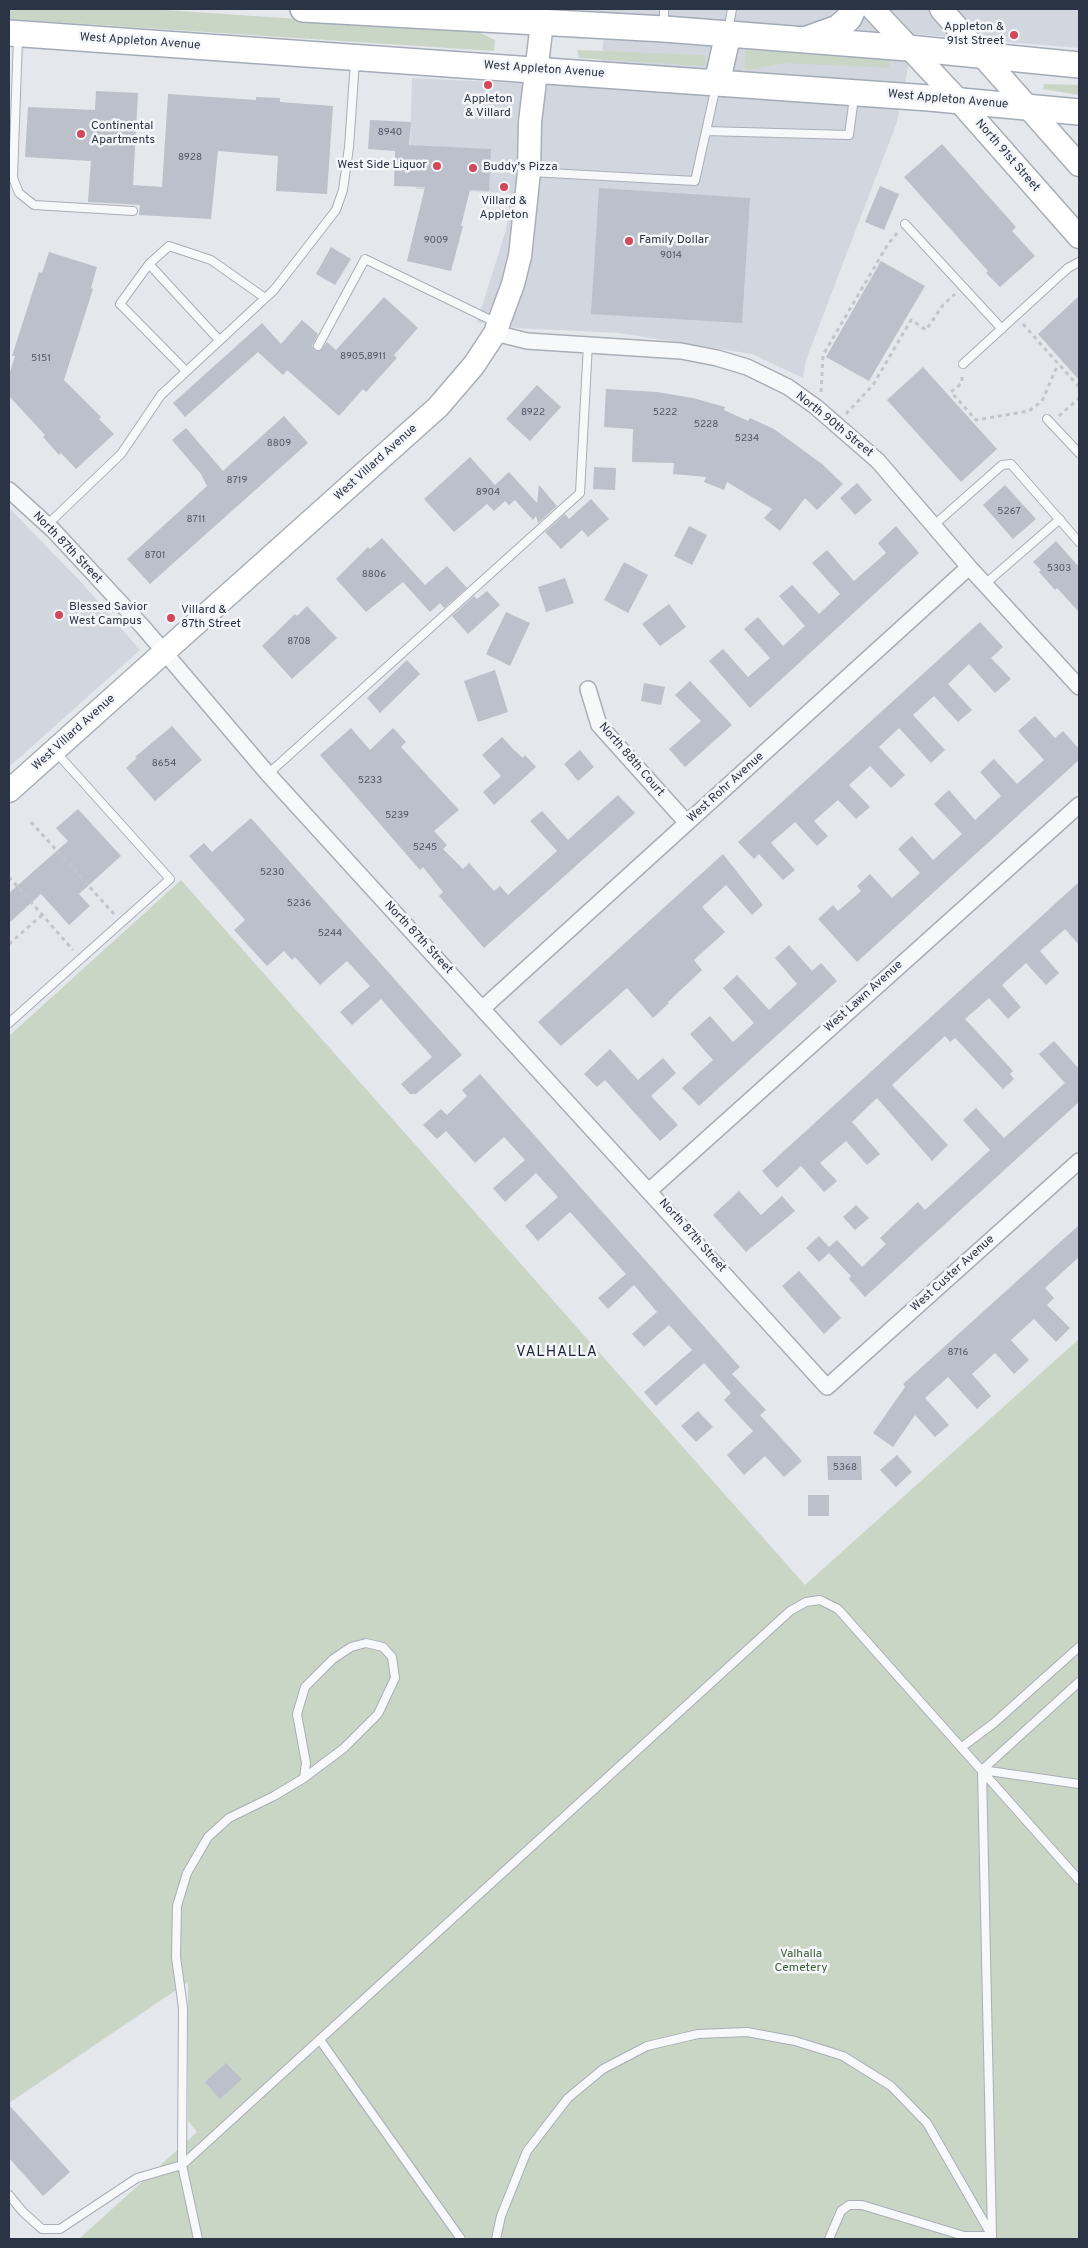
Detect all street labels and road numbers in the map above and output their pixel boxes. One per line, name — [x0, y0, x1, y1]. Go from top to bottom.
street label: West Appleton Avenue — [79, 31, 201, 53]
street label: West Appleton Avenue — [483, 59, 605, 81]
street label: West Appleton Avenue — [887, 88, 1009, 112]
street label: North 91st Street — [972, 117, 1042, 195]
street label: North 90th Street — [792, 389, 876, 461]
street label: West Villard Avenue — [332, 422, 420, 504]
street label: North 87th Street — [29, 509, 105, 587]
street label: West Villard Avenue — [30, 692, 118, 774]
street label: North 88th Court — [595, 720, 667, 800]
street label: West Rohr Avenue — [685, 750, 767, 826]
street label: North 87th Street — [381, 899, 455, 977]
street label: West Lawn Avenue — [822, 958, 906, 1036]
street label: North 87th Street — [655, 1196, 729, 1276]
street label: West Custer Avenue — [908, 1233, 998, 1315]

